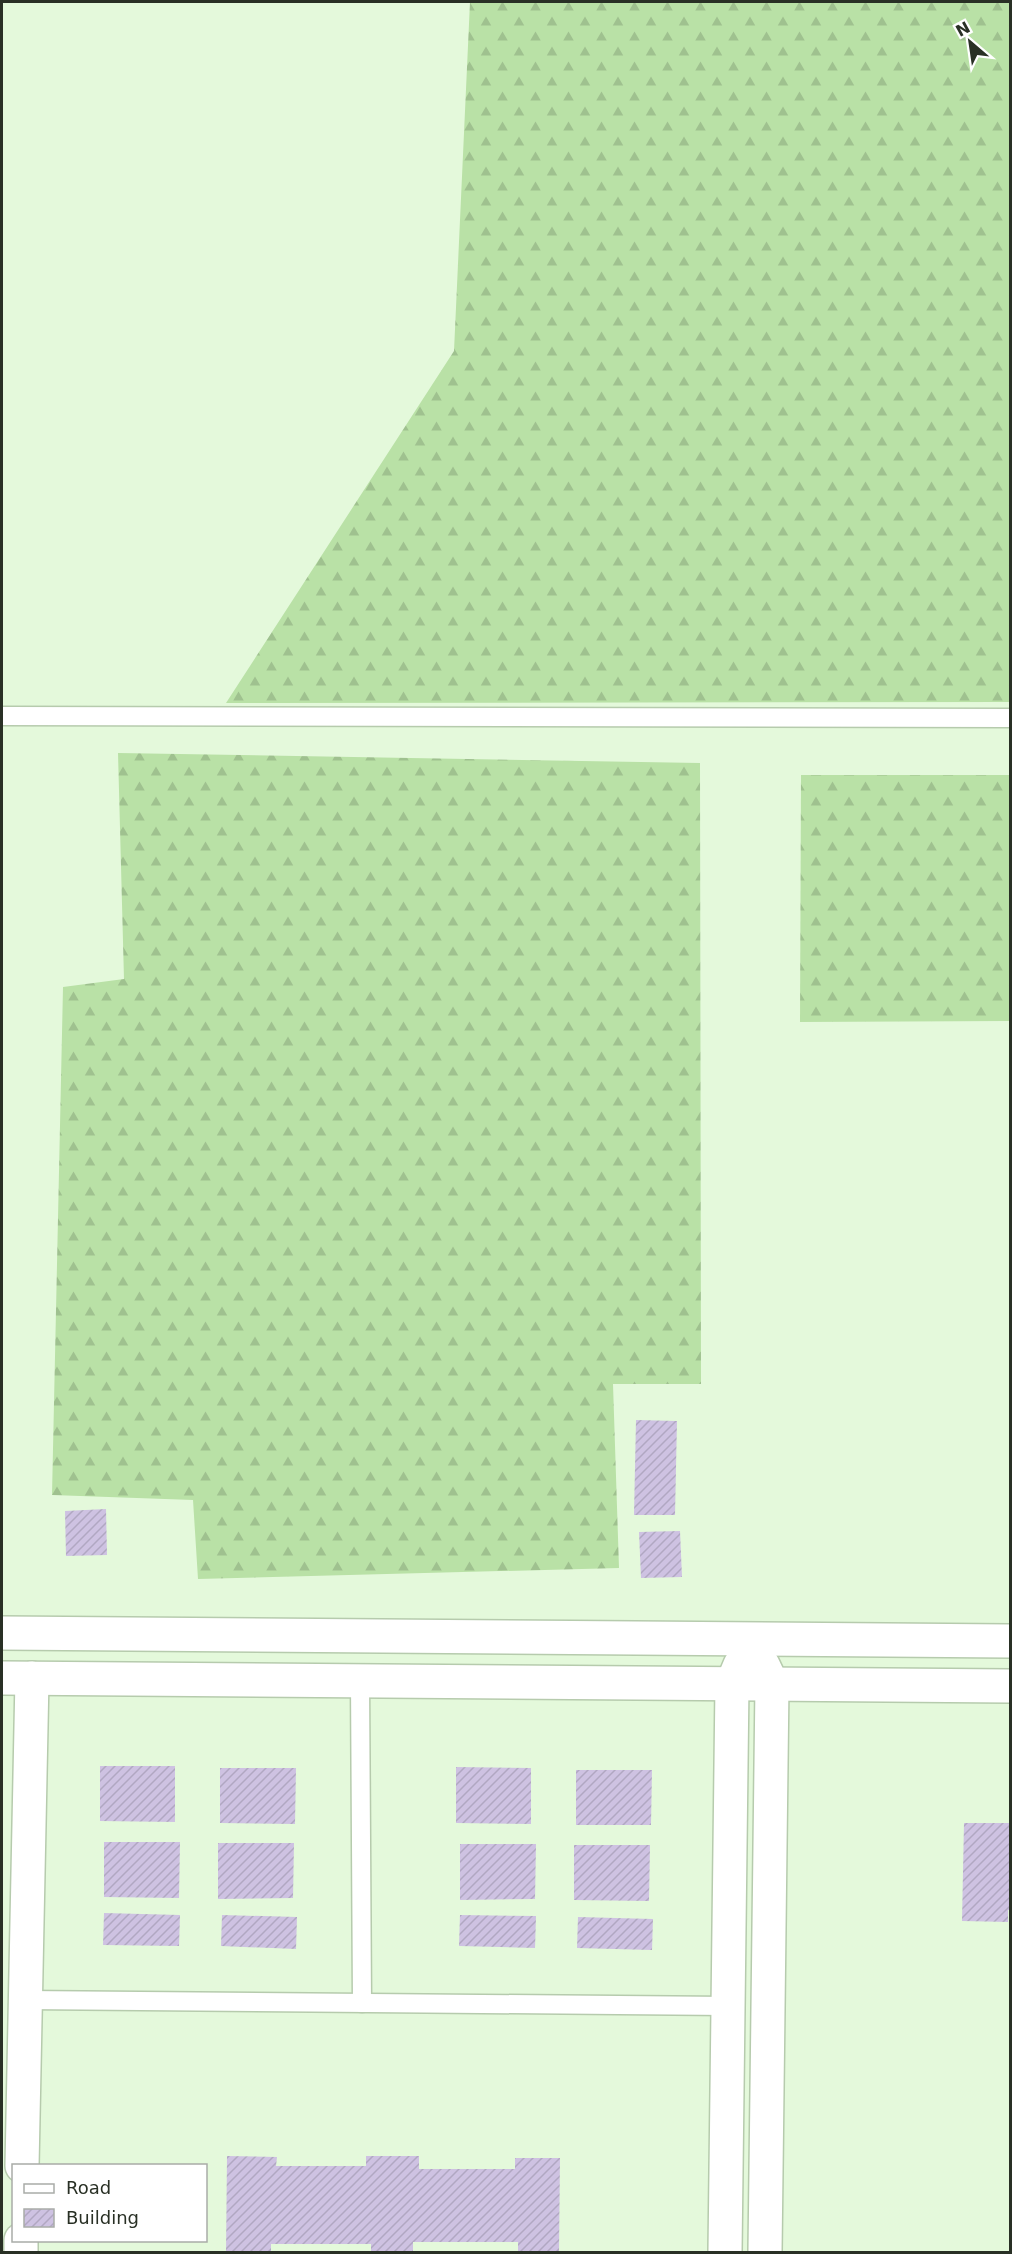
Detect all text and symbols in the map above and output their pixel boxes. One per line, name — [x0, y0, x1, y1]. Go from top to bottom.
north arrow — [940, 12, 1000, 72]
text: N — [953, 18, 973, 41]
legend — [12, 2164, 207, 2242]
text: Road — [66, 2177, 111, 2198]
text: Building — [66, 2207, 139, 2228]

